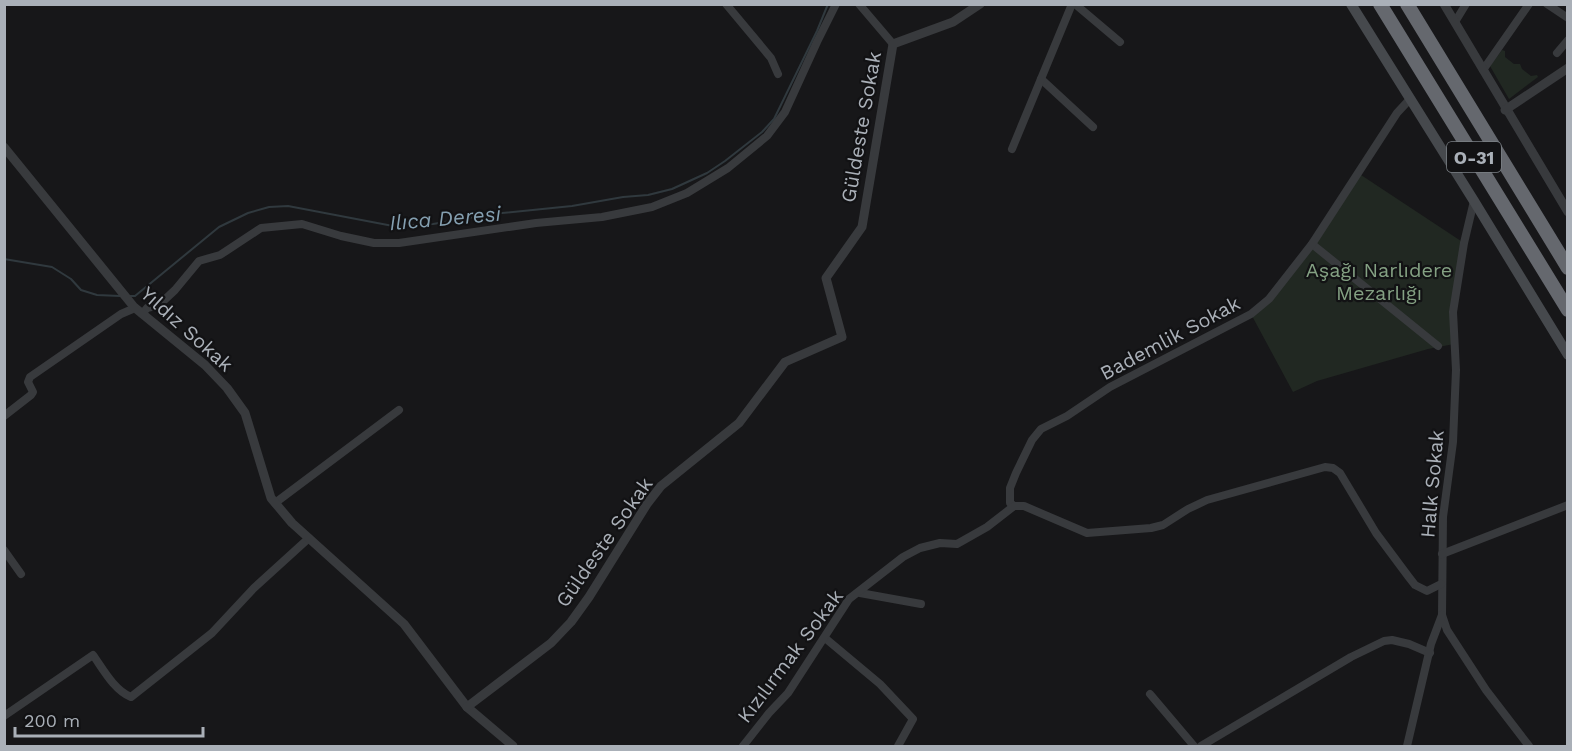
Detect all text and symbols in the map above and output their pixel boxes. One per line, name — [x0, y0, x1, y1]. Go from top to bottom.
street label: Güldeste Sokak — [836, 50, 886, 204]
road number: O-31 — [1447, 142, 1501, 172]
water label: Ilıca Deresi — [388, 201, 502, 235]
park label: Aşağı Narlıdere Mezarlığı — [1306, 258, 1452, 305]
street label: Yıldız Sokak — [136, 281, 238, 377]
street label: Bademlik Sokak — [1096, 291, 1244, 385]
street label: Halk Sokak — [1415, 429, 1449, 539]
street label: Güldeste Sokak — [550, 472, 658, 612]
street label: Kızılırmak Sokak — [732, 585, 848, 727]
scale bar — [15, 700, 202, 738]
text: 200 m — [24, 710, 80, 731]

